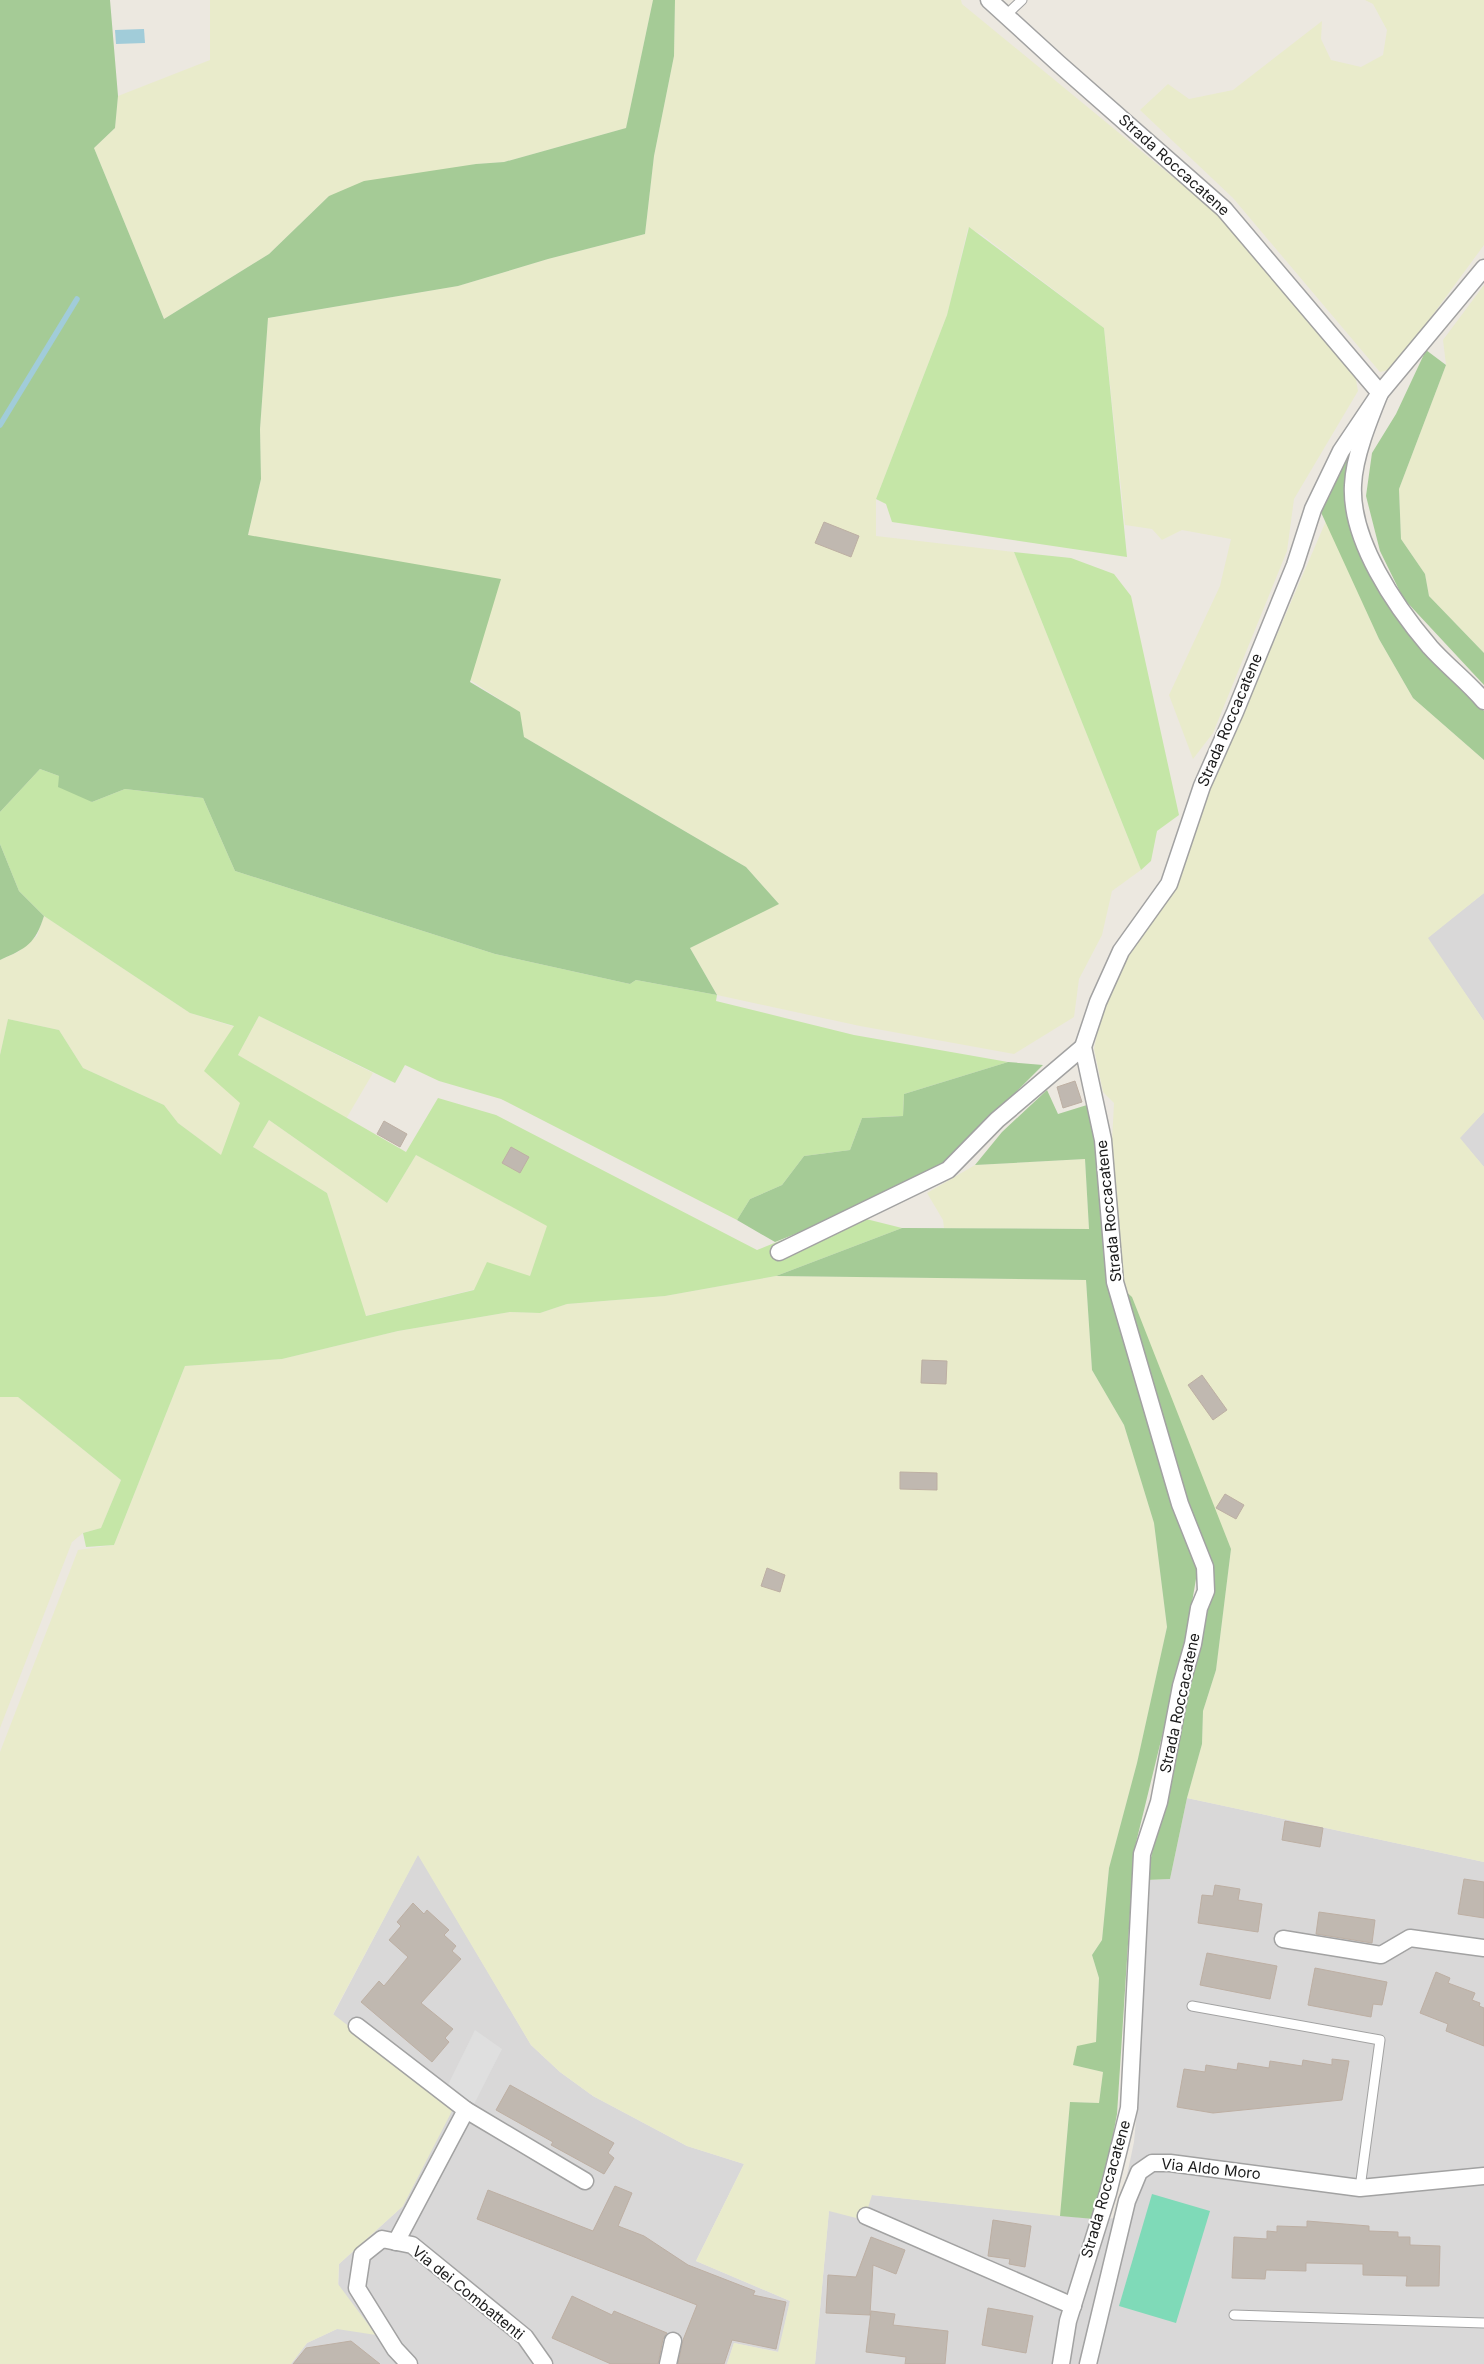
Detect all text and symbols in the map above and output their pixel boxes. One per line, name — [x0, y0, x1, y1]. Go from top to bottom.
street label: Strada Roccacatene — [1115, 110, 1234, 219]
street label: Strada Roccacatene — [1193, 650, 1266, 789]
street label: Strada Roccacatene — [1092, 1139, 1125, 1283]
street label: Strada Roccacatene — [1155, 1631, 1204, 1775]
street label: Strada Roccacatene — [1077, 2118, 1134, 2260]
street label: Via Aldo Moro — [1160, 2154, 1262, 2183]
street label: Via dei Combattenti — [408, 2242, 528, 2344]

